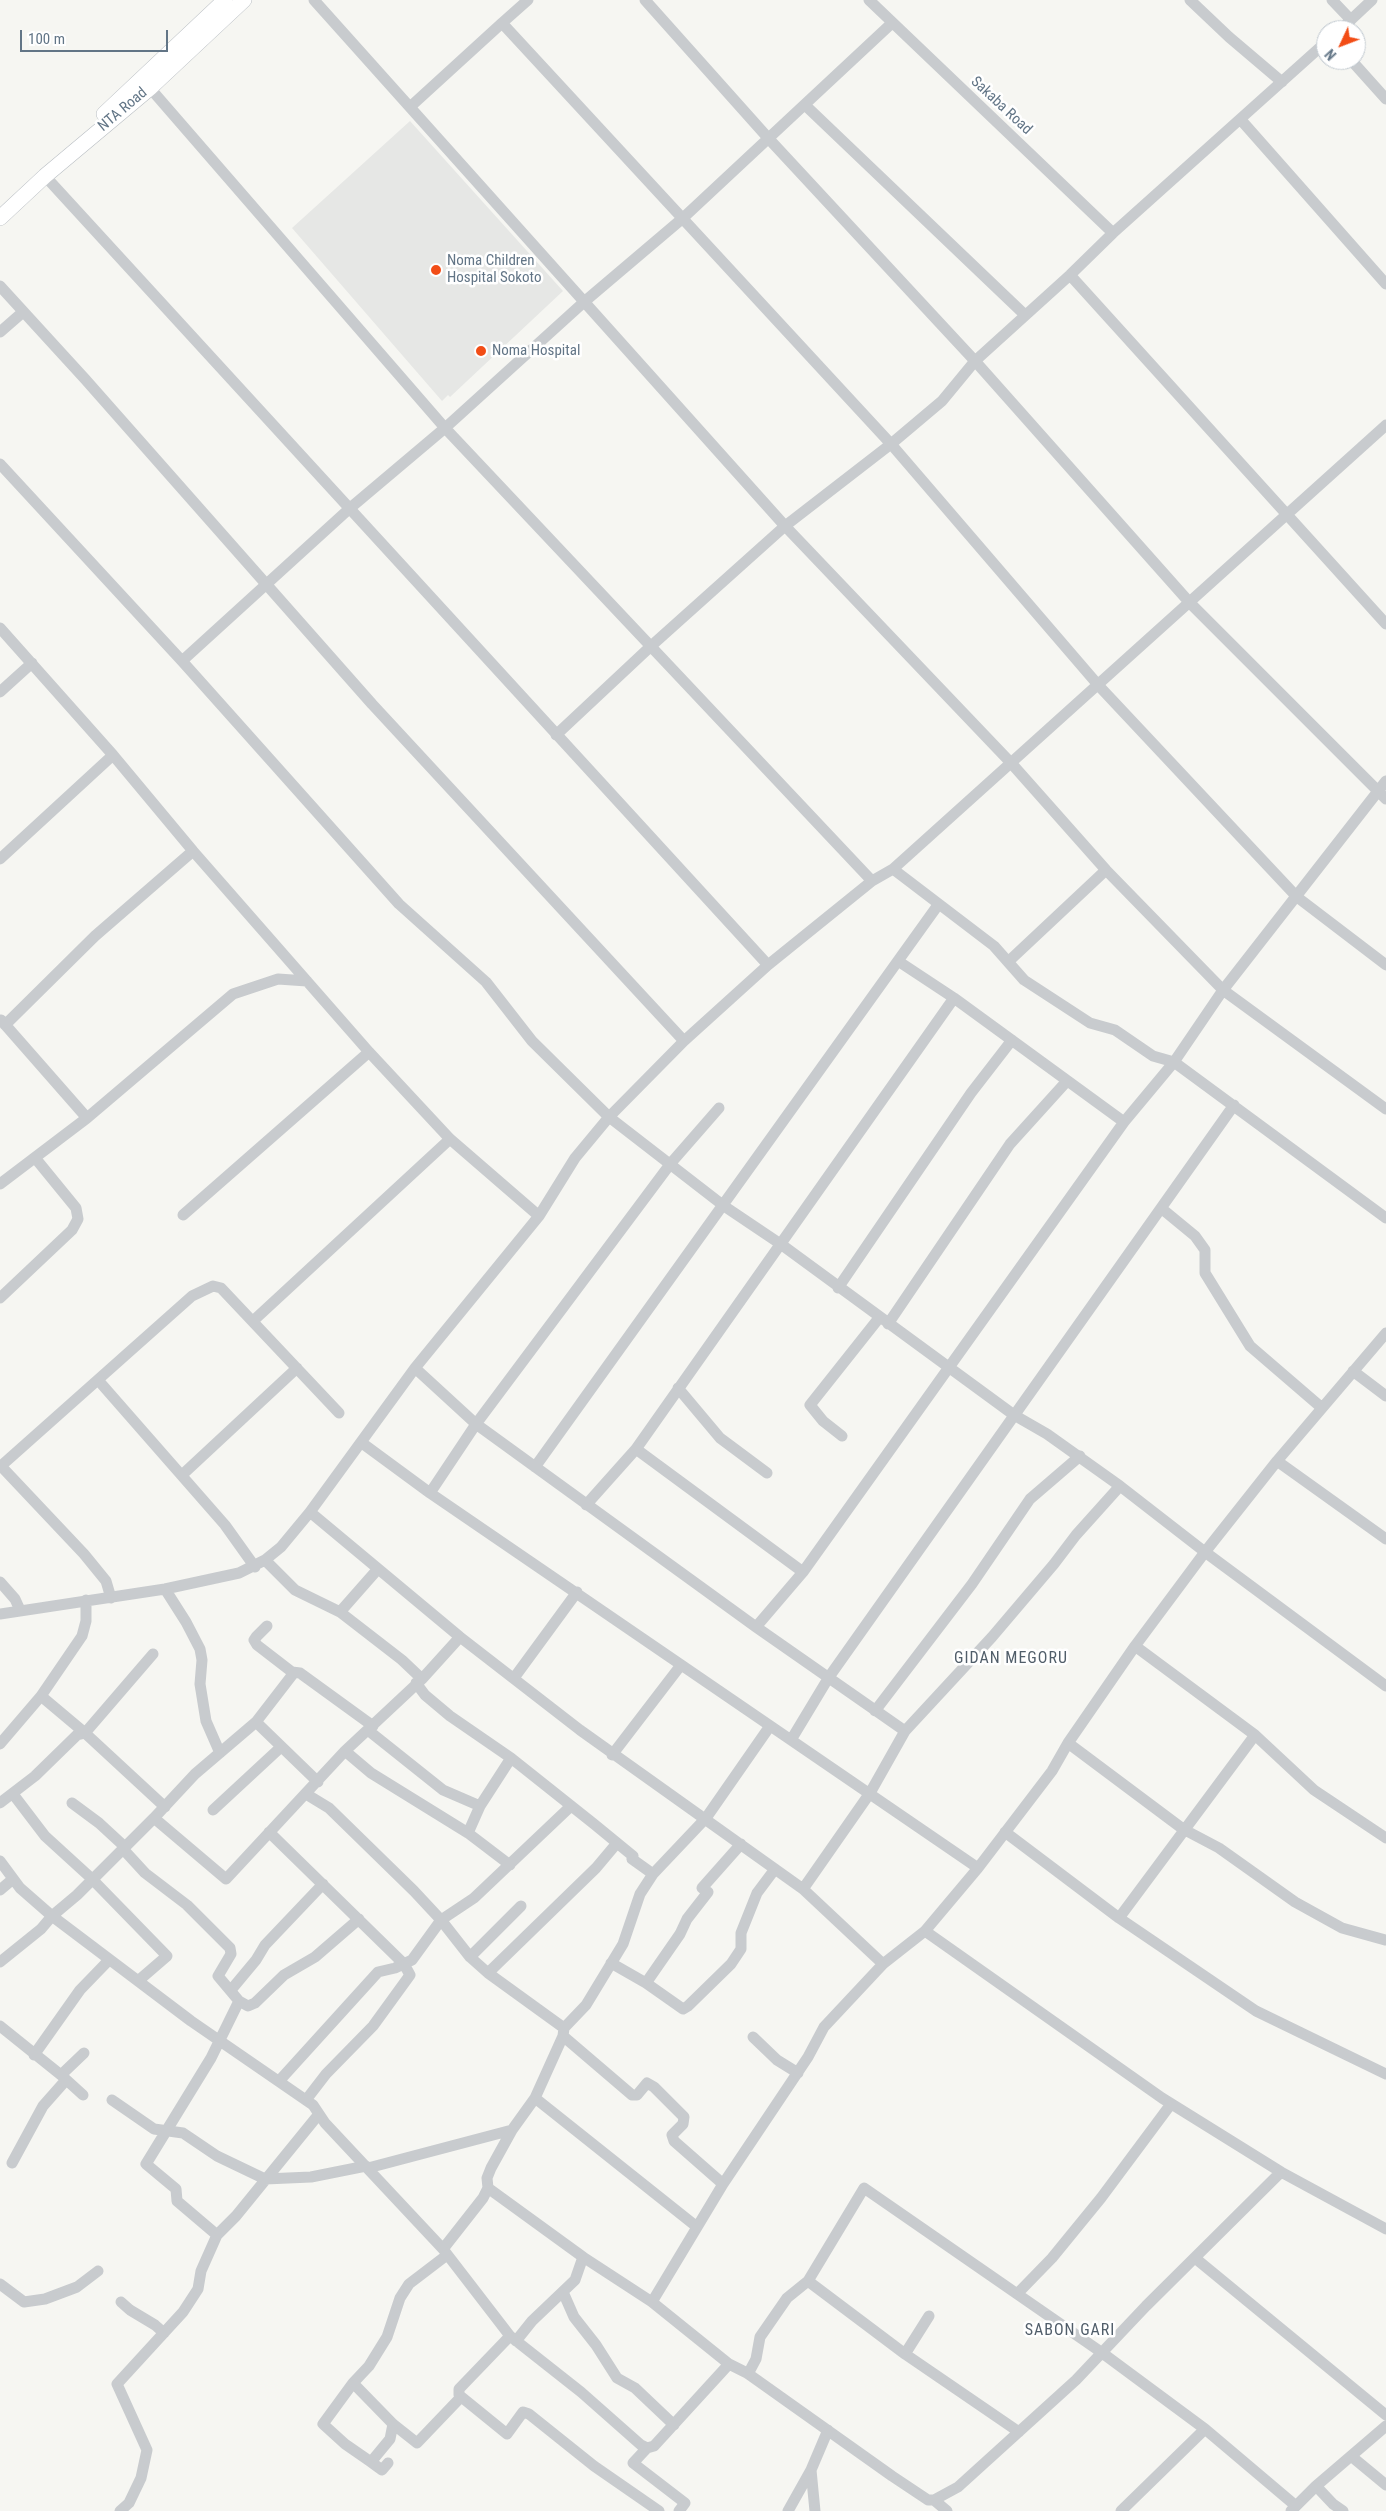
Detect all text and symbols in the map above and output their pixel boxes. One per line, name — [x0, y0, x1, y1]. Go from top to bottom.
scale bar — [22, 20, 170, 52]
north arrow — [1316, 20, 1366, 70]
text: 100 m — [28, 30, 65, 48]
text: N — [1322, 46, 1340, 63]
street label: Sakaba Road — [967, 73, 1035, 139]
street label: NTA Road — [95, 84, 151, 136]
place label: Noma Children Hospital Sokoto — [447, 252, 541, 287]
marker: Noma Children Hospital Sokoto — [429, 263, 443, 277]
place label: Noma Hospital — [492, 342, 580, 360]
marker: Noma Hospital — [474, 344, 488, 358]
district label: GIDAN MEGORU — [953, 1649, 1069, 1669]
district label: SABON GARI — [1023, 2321, 1117, 2341]

